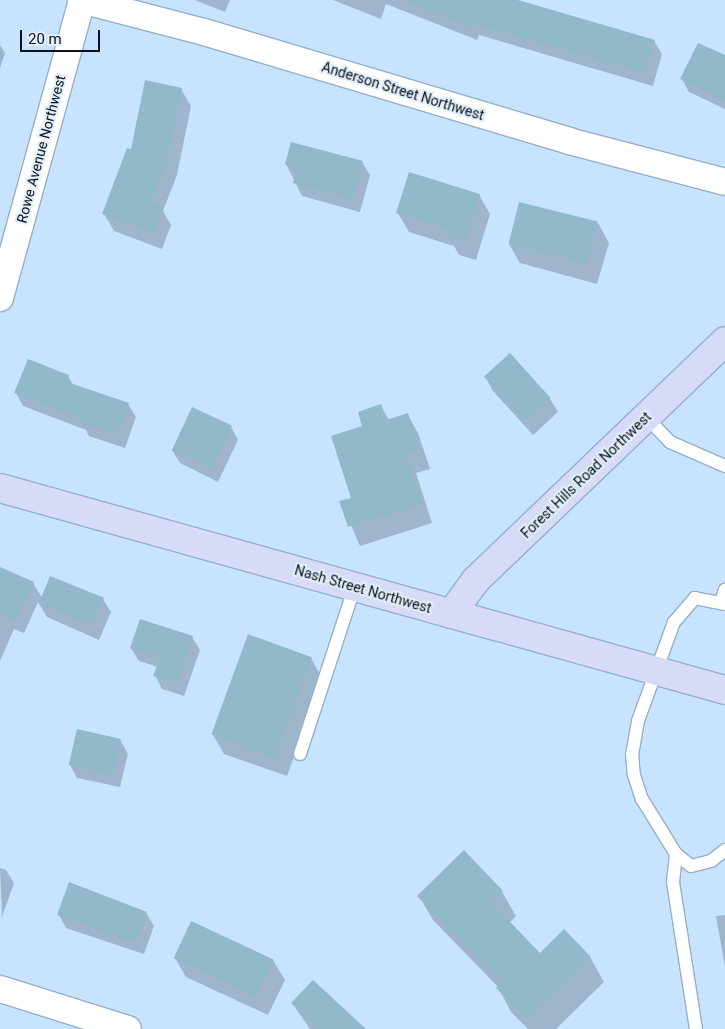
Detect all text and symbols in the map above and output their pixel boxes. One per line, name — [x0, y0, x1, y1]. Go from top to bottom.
scale bar — [22, 20, 102, 52]
text: 20 m — [28, 30, 62, 48]
street label: Anderson Street Northwest — [320, 58, 486, 124]
street label: Rowe Avenue Northwest — [13, 73, 69, 225]
street label: Forest Hills Road Northwest — [517, 408, 655, 542]
street label: Nash Street Northwest — [293, 561, 433, 617]

